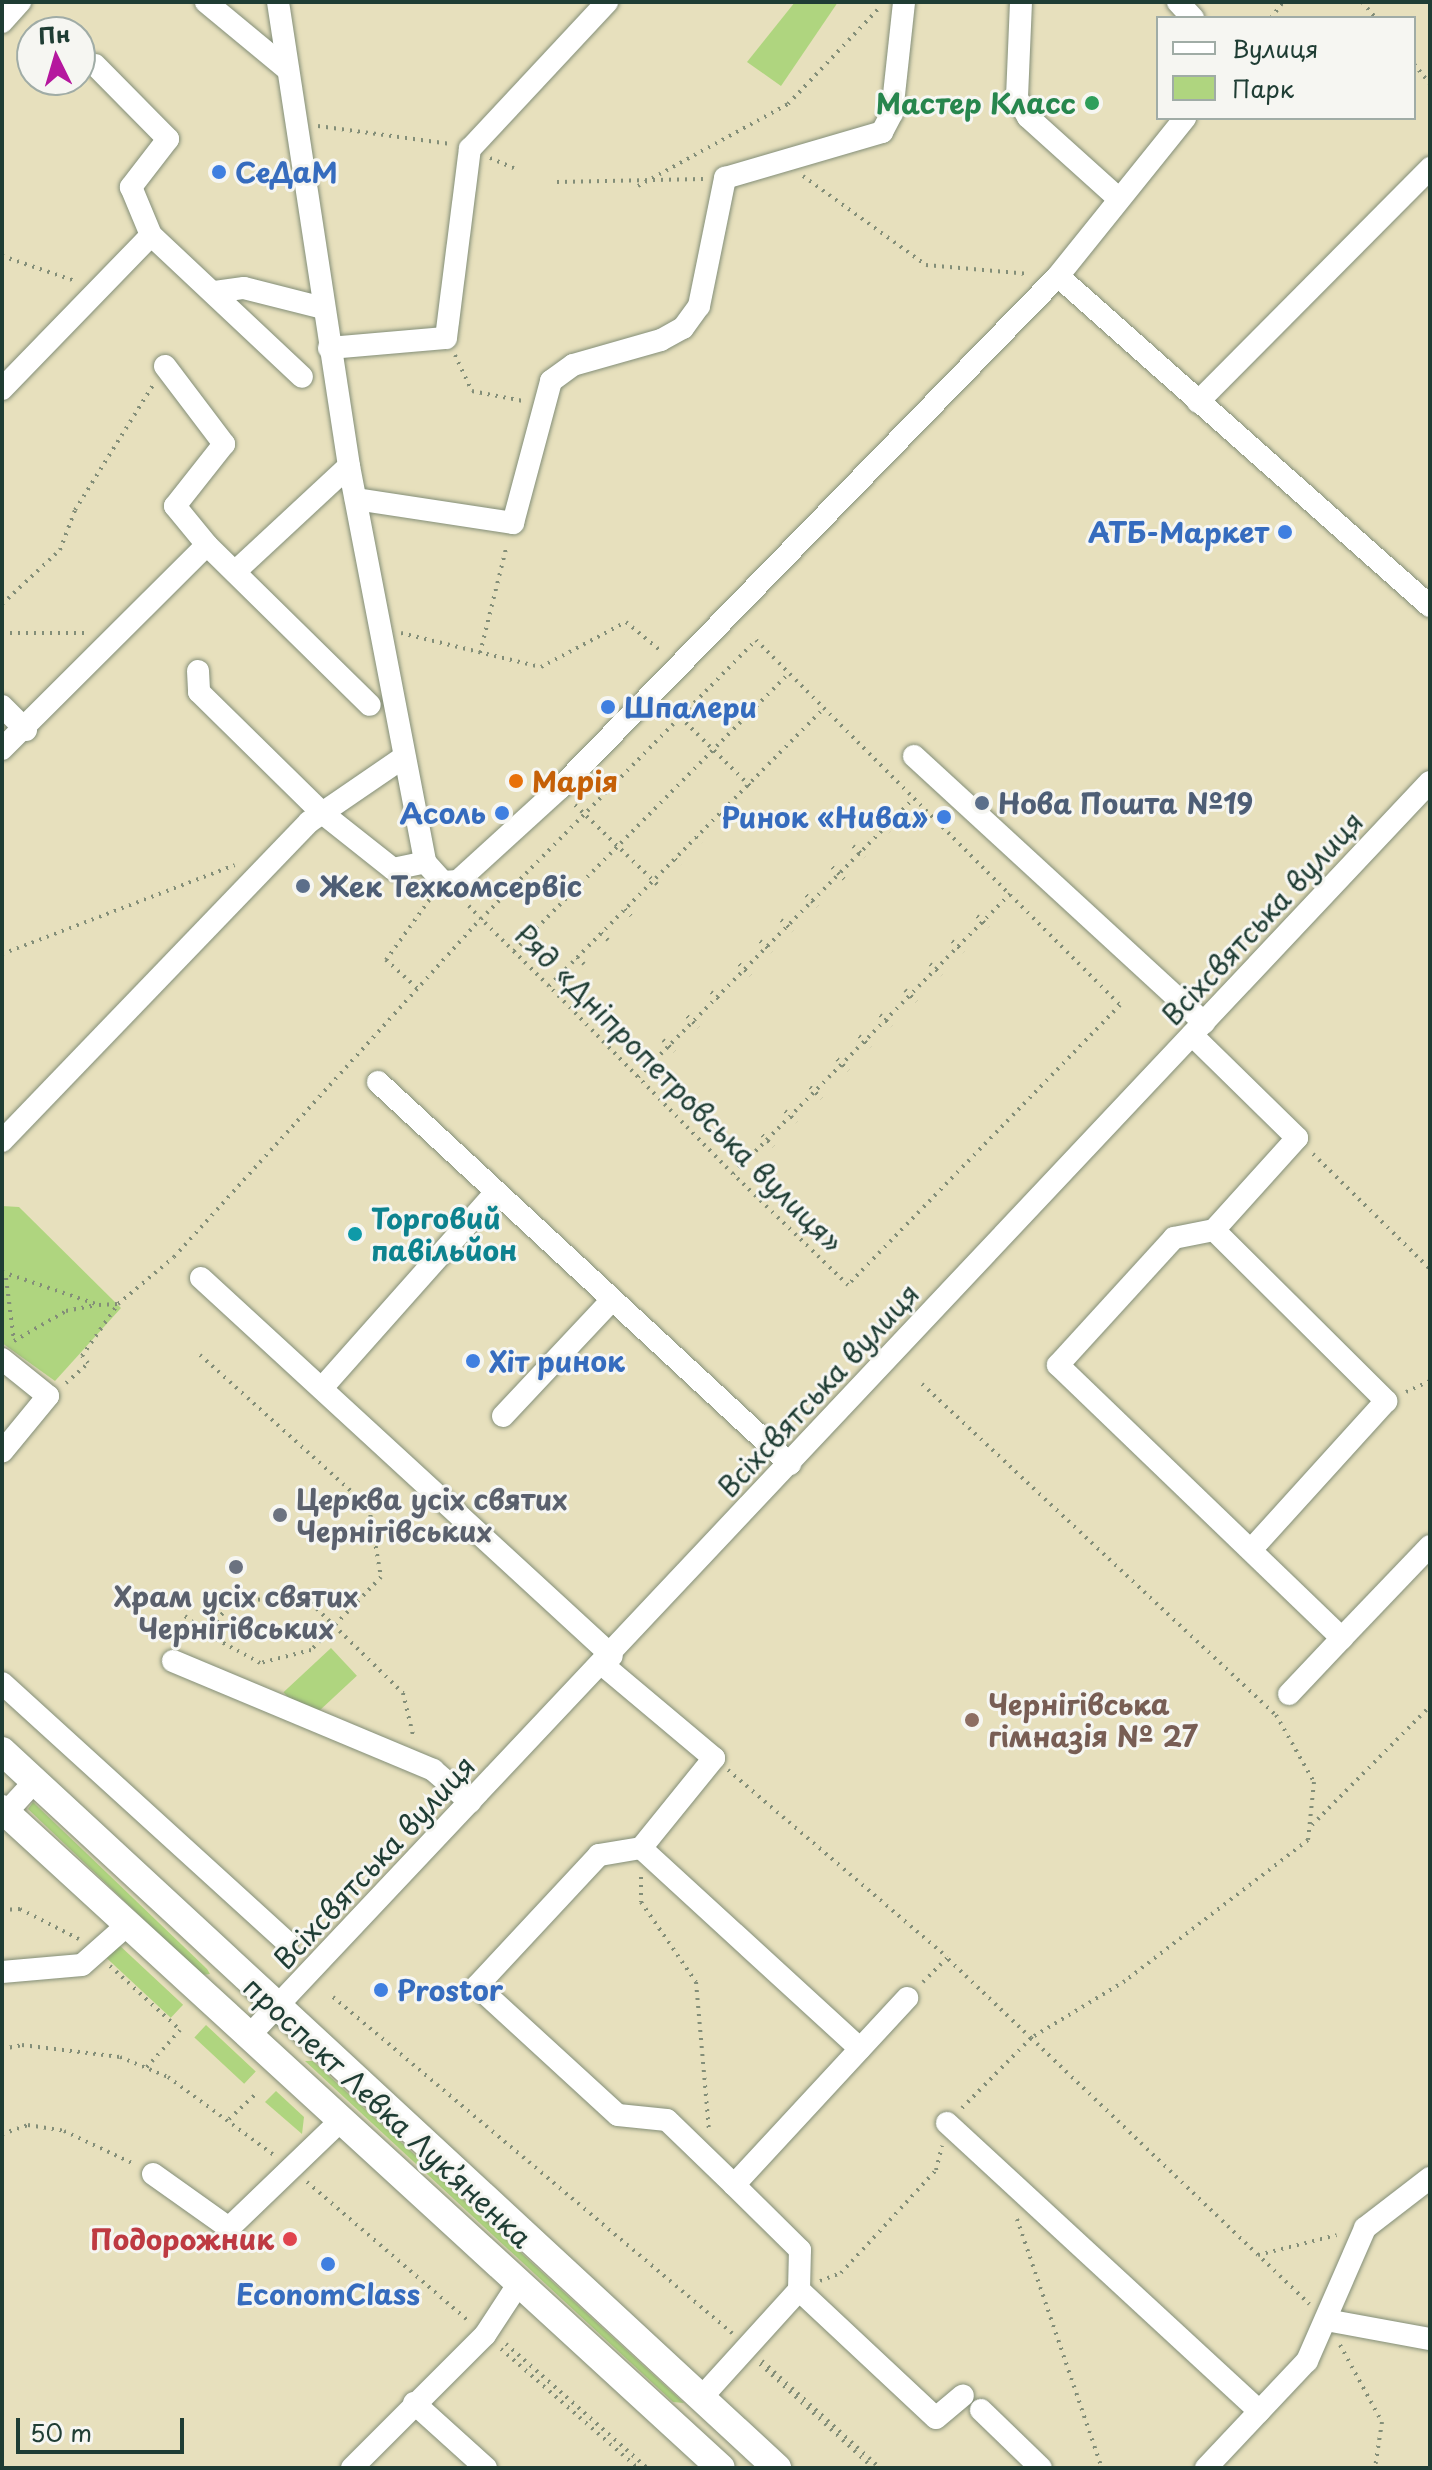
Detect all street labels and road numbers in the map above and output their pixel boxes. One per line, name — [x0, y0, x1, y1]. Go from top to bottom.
street label: Всіхсвятська вулиця — [1154, 804, 1370, 1032]
street label: Ряд «Дніпропетровська вулиця» — [508, 917, 850, 1259]
street label: Всіхсвятська вулиця — [710, 1276, 926, 1504]
street label: Всіхсвятська вулиця — [266, 1748, 482, 1976]
street label: проспект Левка Лукʼяненка — [236, 1969, 540, 2255]

